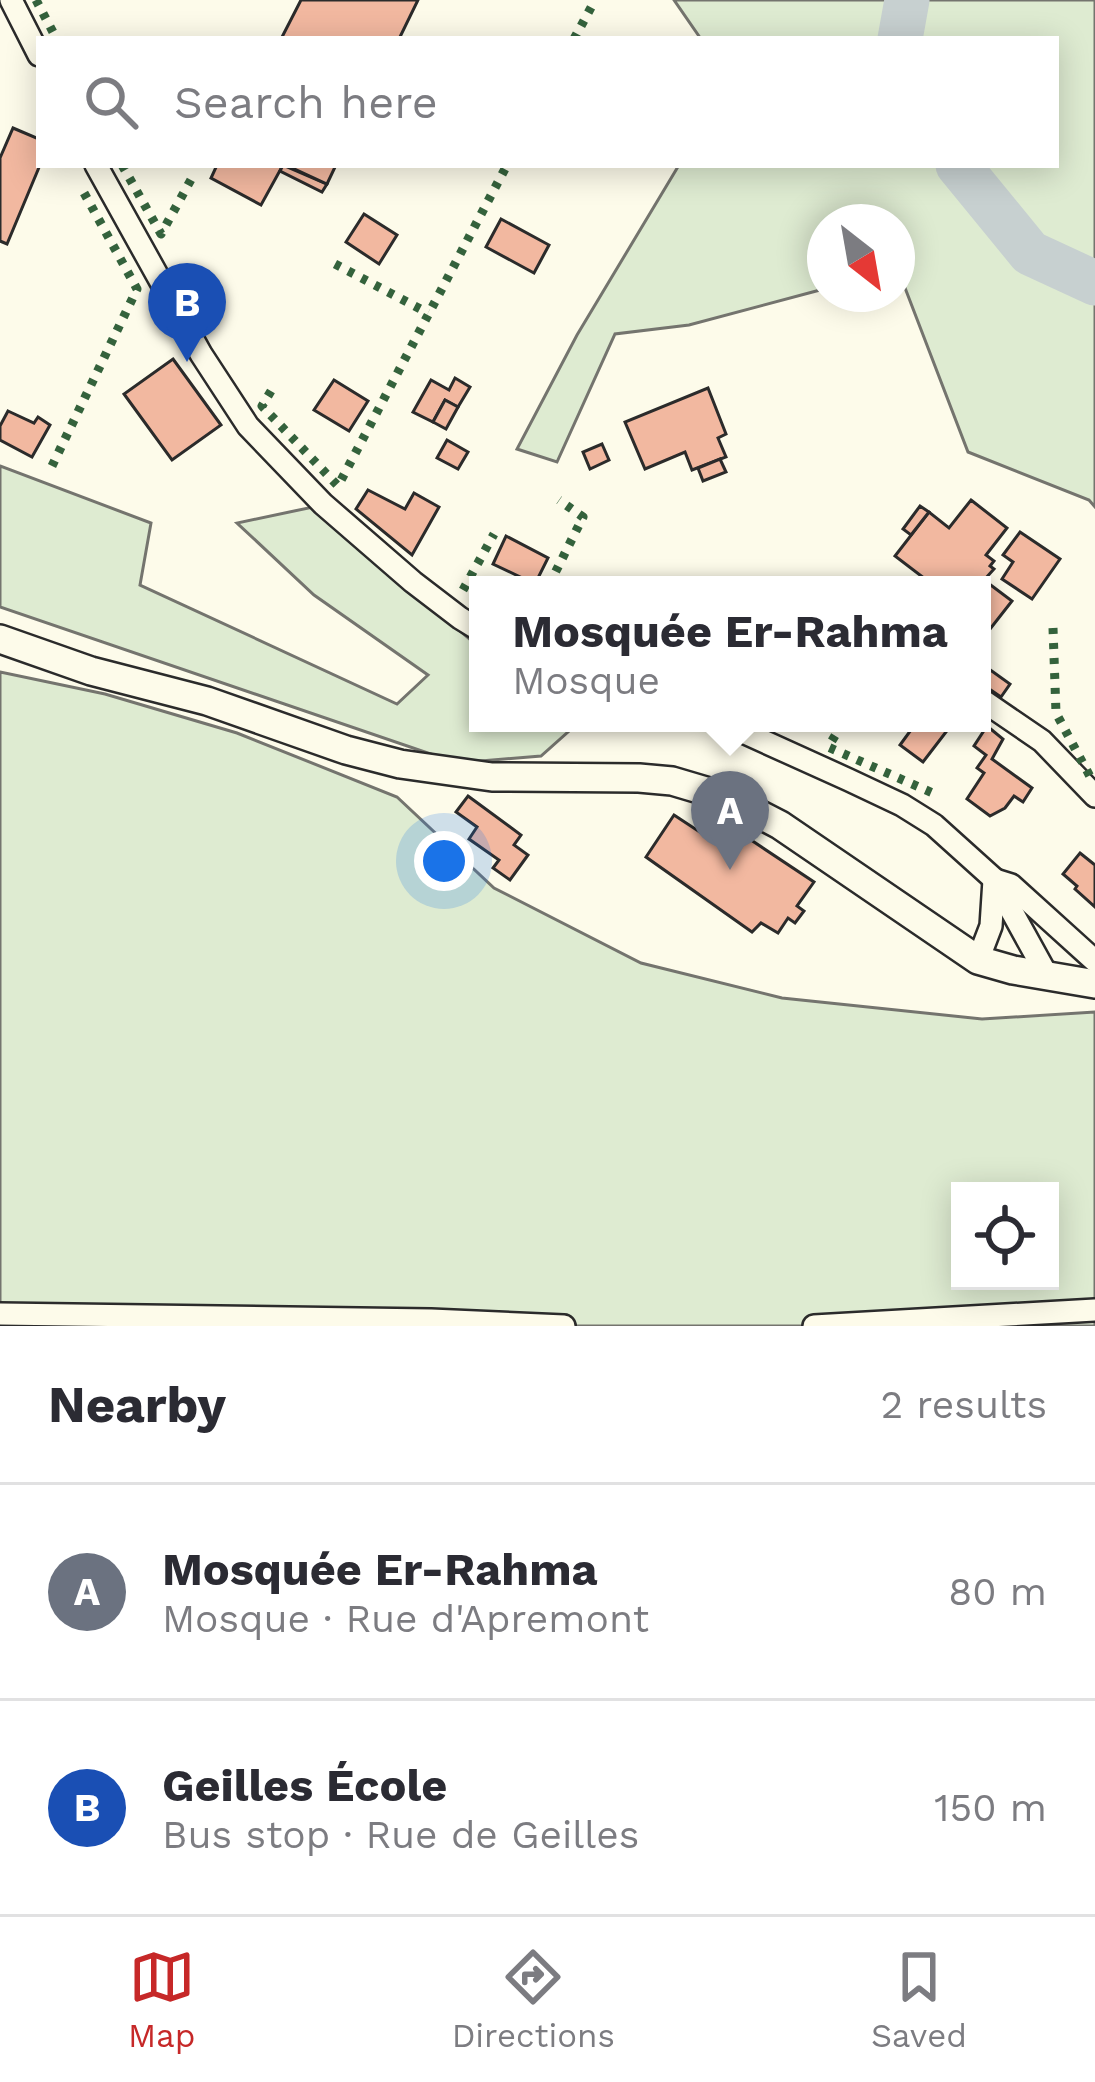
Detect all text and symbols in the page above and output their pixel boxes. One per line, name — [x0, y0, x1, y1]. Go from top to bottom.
search box — [36, 36, 1059, 168]
icon: search — [78, 69, 144, 135]
text: Search here — [174, 76, 438, 129]
north arrow — [807, 204, 915, 312]
pin: B — [148, 263, 226, 362]
popup — [469, 576, 991, 732]
text: Mosquée Er-Rahma — [512, 605, 948, 658]
text: Mosque — [512, 658, 660, 703]
pin: A — [691, 771, 769, 870]
your location — [414, 831, 474, 891]
map controls — [951, 1182, 1059, 1290]
button: locate — [951, 1182, 1059, 1290]
text: Nearby — [48, 1375, 226, 1434]
text: 2 results — [881, 1382, 1047, 1427]
text: Mosquée Er-Rahma — [162, 1543, 598, 1596]
text: A — [74, 1569, 100, 1614]
text: 80 m — [948, 1569, 1047, 1614]
text: Mosque · Rue d'Apremont — [162, 1596, 649, 1641]
text: Geilles École — [162, 1759, 447, 1812]
text: B — [74, 1785, 100, 1830]
text: 150 m — [934, 1785, 1047, 1830]
text: Bus stop · Rue de Geilles — [162, 1812, 639, 1857]
tab: Map — [128, 1944, 195, 2055]
tab: Directions — [452, 1944, 615, 2055]
tab: Saved — [871, 1944, 967, 2055]

